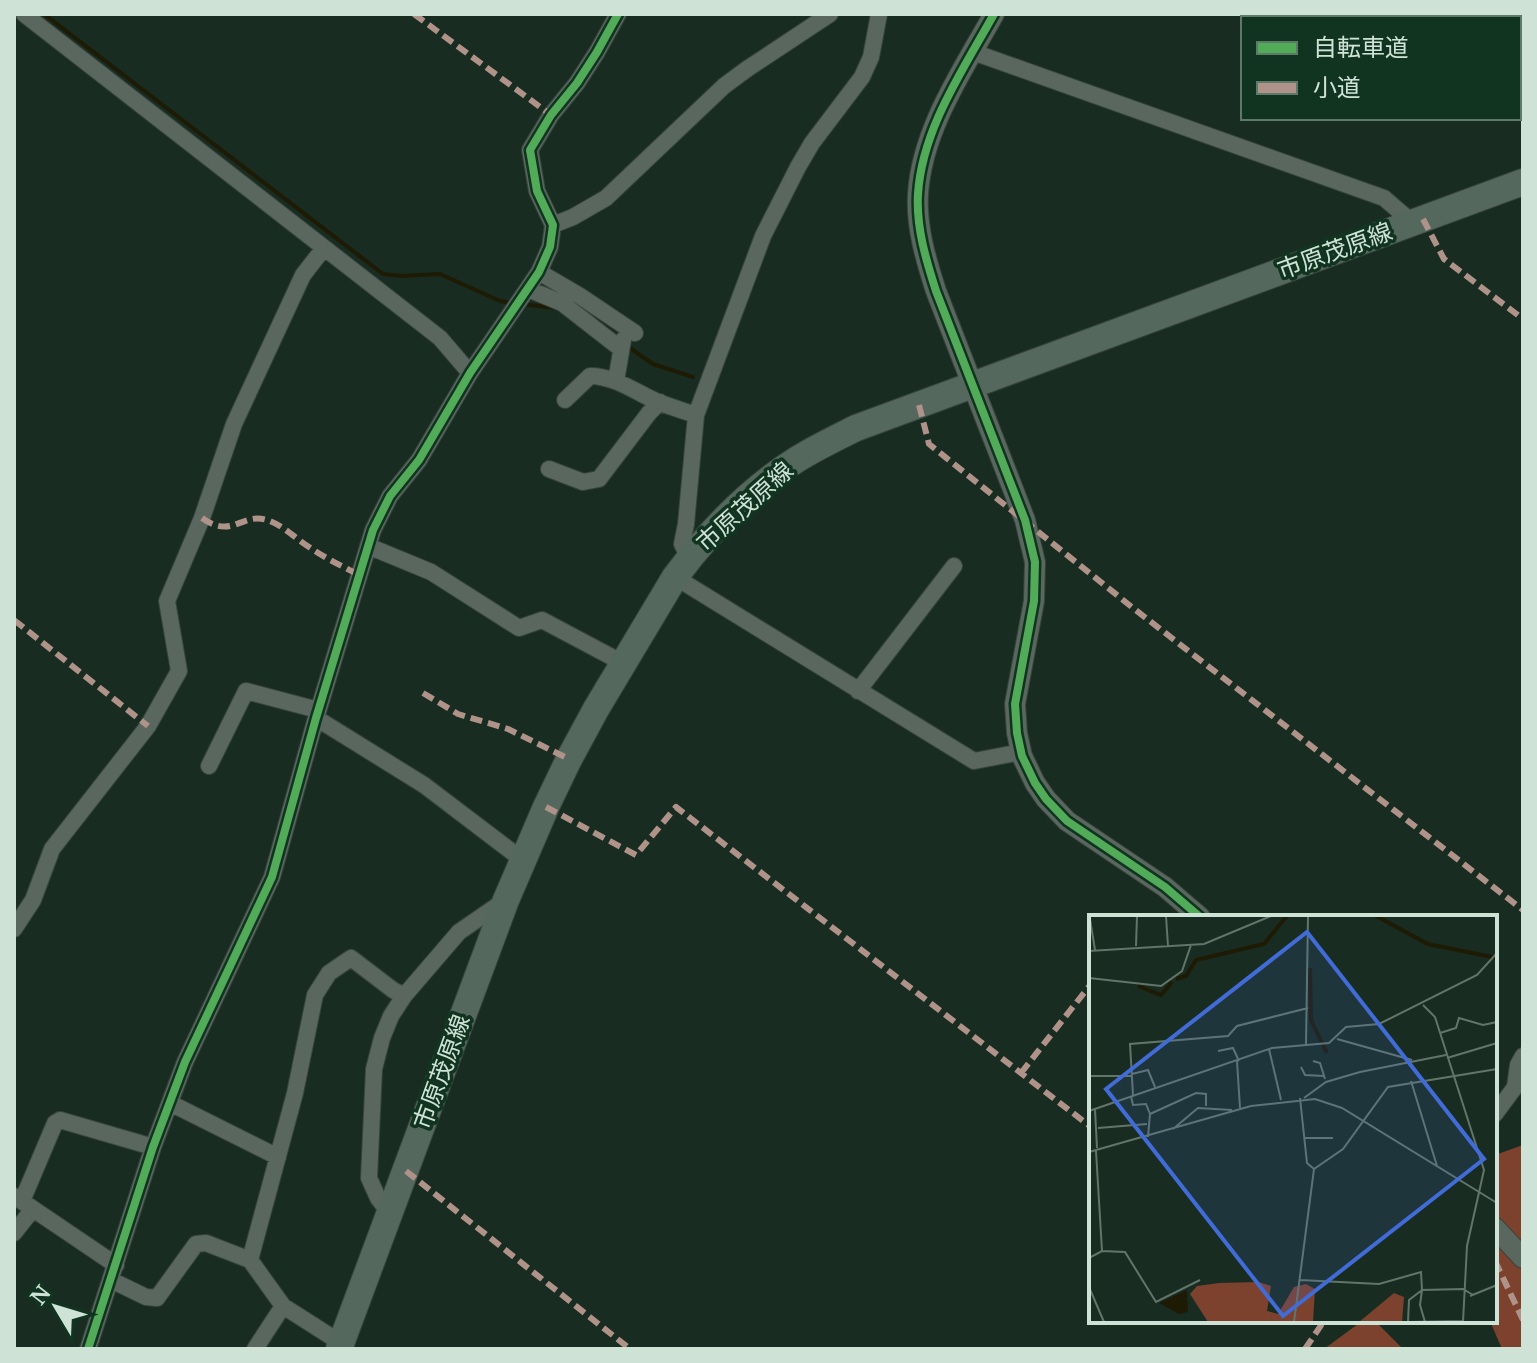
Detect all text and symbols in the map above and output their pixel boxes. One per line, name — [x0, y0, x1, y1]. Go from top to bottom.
legend — [1241, 16, 1521, 120]
text: 自転車道 — [1313, 30, 1409, 63]
text: 小道 — [1313, 70, 1361, 103]
street label: 市原茂原線 — [1272, 214, 1397, 286]
street label: 市原茂原線 — [688, 453, 800, 558]
inset map — [1089, 915, 1497, 1323]
street label: 市原茂原線 — [405, 1009, 477, 1134]
north arrow — [16, 1267, 96, 1347]
text: N — [22, 1278, 57, 1310]

